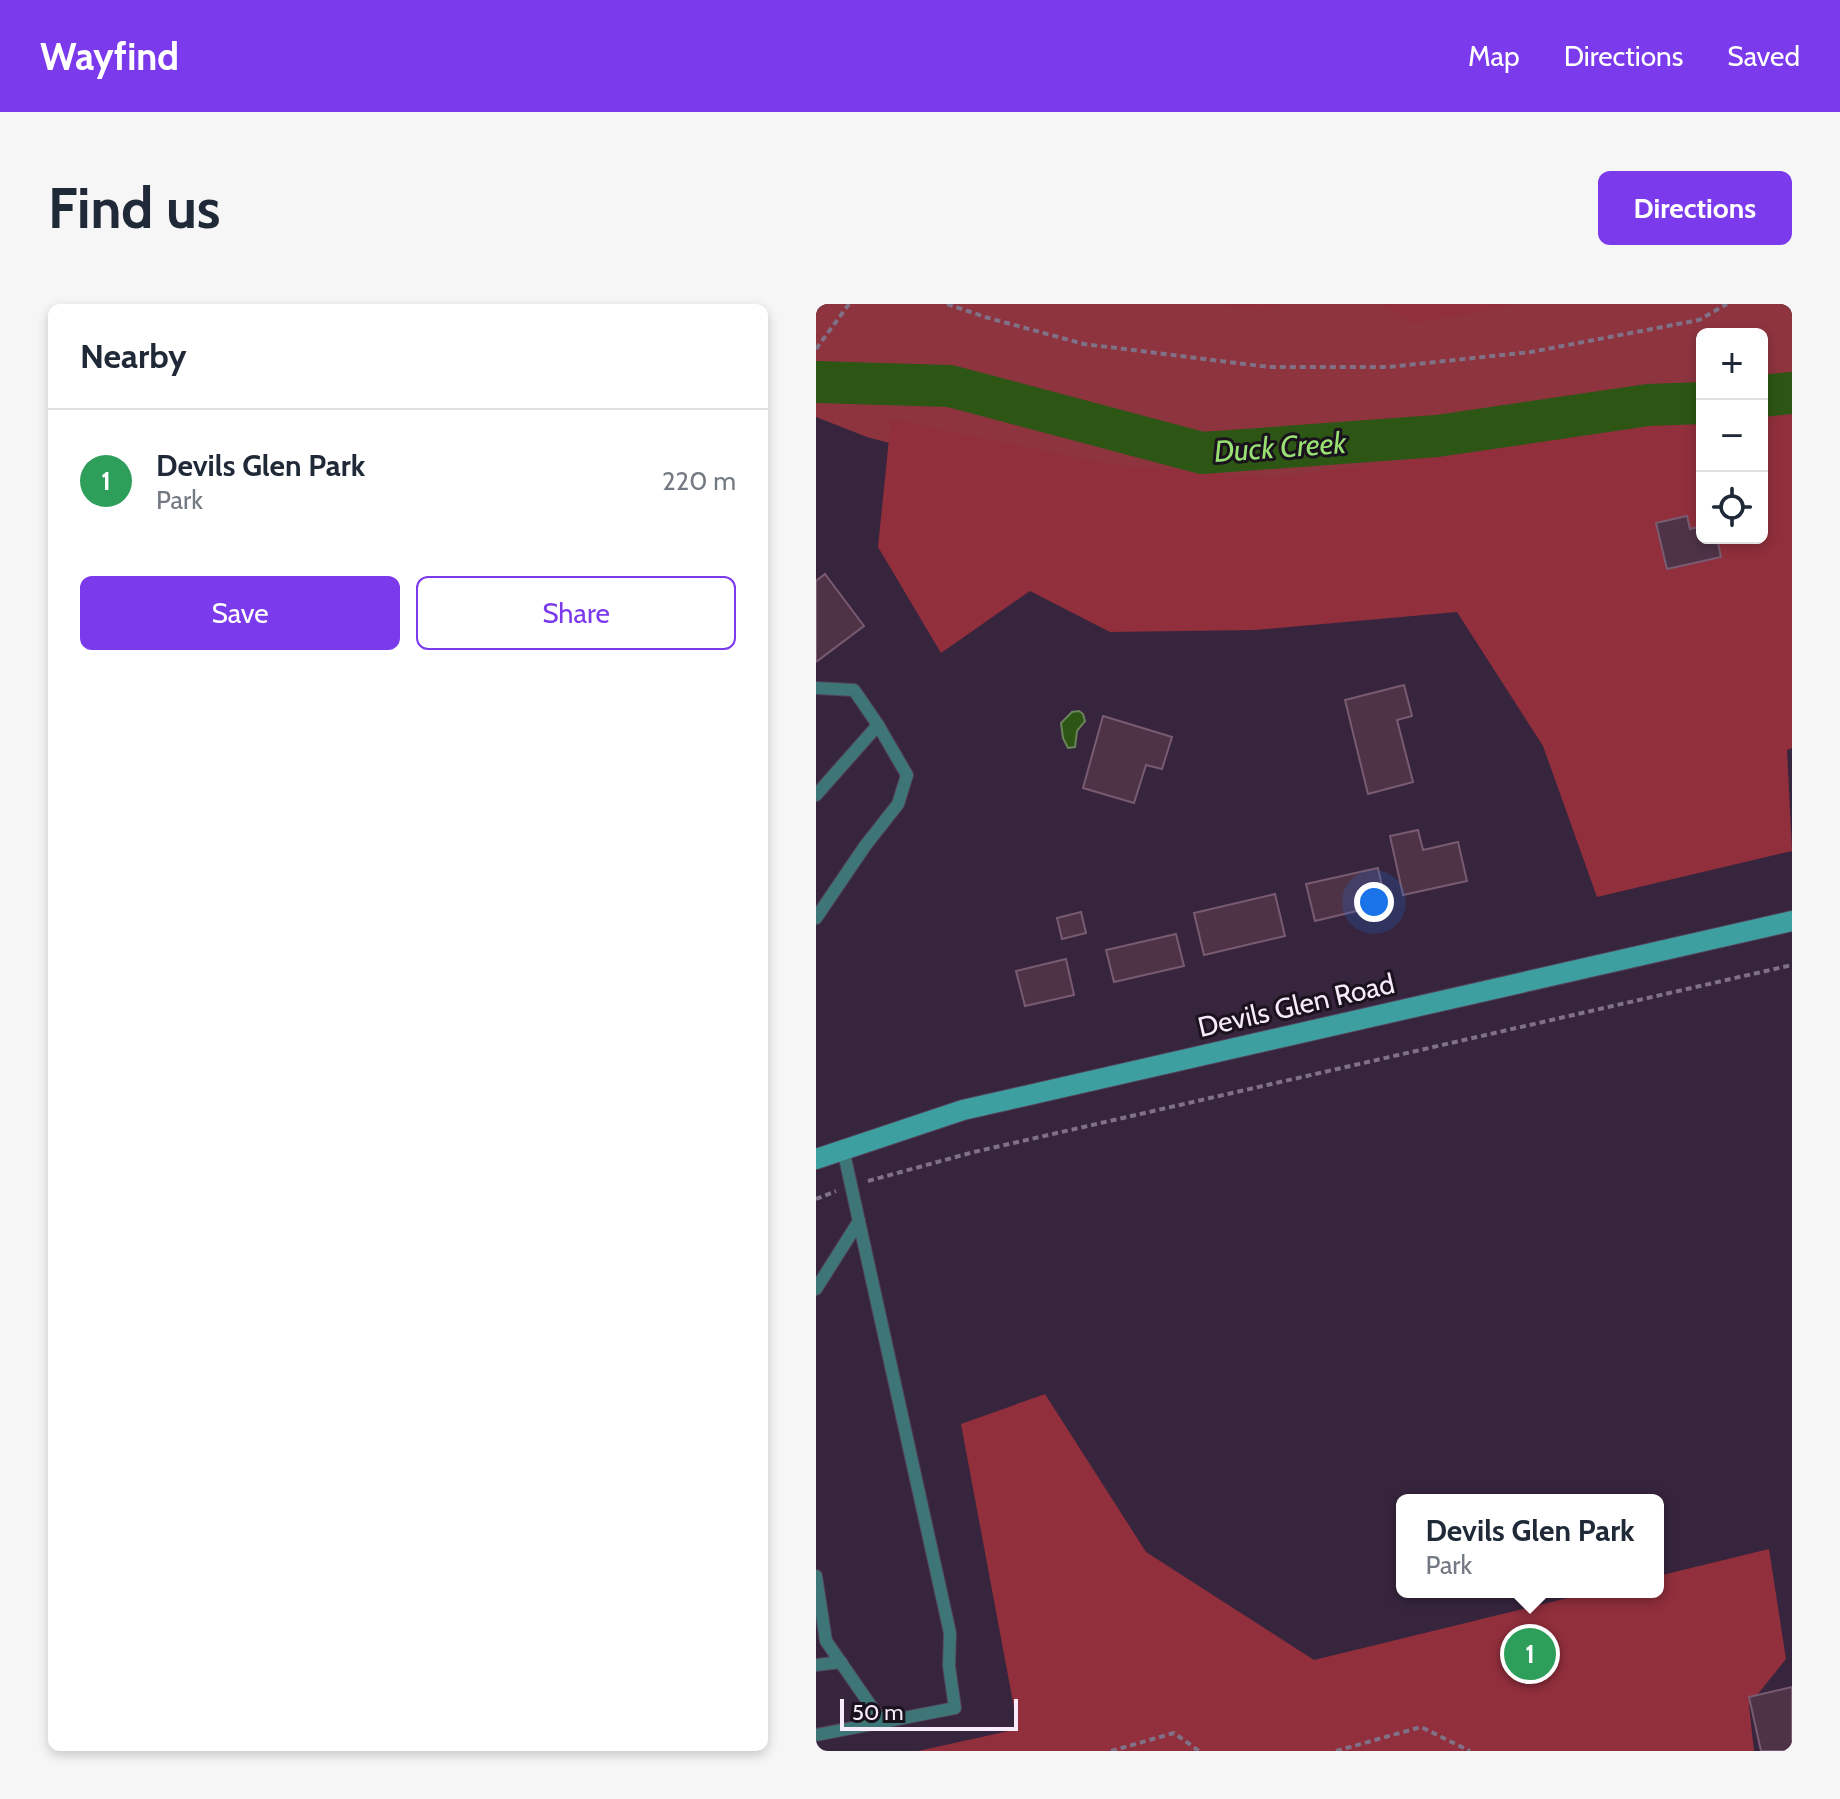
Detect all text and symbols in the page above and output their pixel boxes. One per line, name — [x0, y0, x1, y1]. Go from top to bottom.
text: Wayfind — [40, 33, 179, 80]
text: Map — [1468, 39, 1520, 73]
text: Directions — [1564, 39, 1683, 73]
text: Saved — [1727, 39, 1800, 73]
button: Directions — [1598, 171, 1792, 245]
text: Find us — [48, 174, 221, 242]
map controls — [1696, 328, 1768, 544]
button: + — [1696, 328, 1768, 400]
text: Nearby — [80, 335, 187, 377]
button: − — [1696, 400, 1768, 472]
water label: Duck Creek — [1213, 424, 1349, 470]
text: Devils Glen Park — [156, 447, 365, 484]
text: 1 — [101, 465, 111, 497]
text: 220 m — [662, 465, 736, 497]
button: locate — [1696, 472, 1768, 544]
text: Park — [156, 484, 203, 516]
button: Save — [80, 576, 400, 650]
button: Share — [416, 576, 736, 650]
your location — [1354, 882, 1394, 922]
street label: Devils Glen Road — [1194, 966, 1398, 1044]
popup — [1396, 1494, 1664, 1598]
text: Devils Glen Park — [1425, 1512, 1635, 1549]
text: Park — [1425, 1549, 1472, 1581]
pin: 1 — [1504, 1624, 1556, 1684]
scale bar — [840, 1695, 1018, 1731]
text: 50 m — [852, 1699, 904, 1726]

